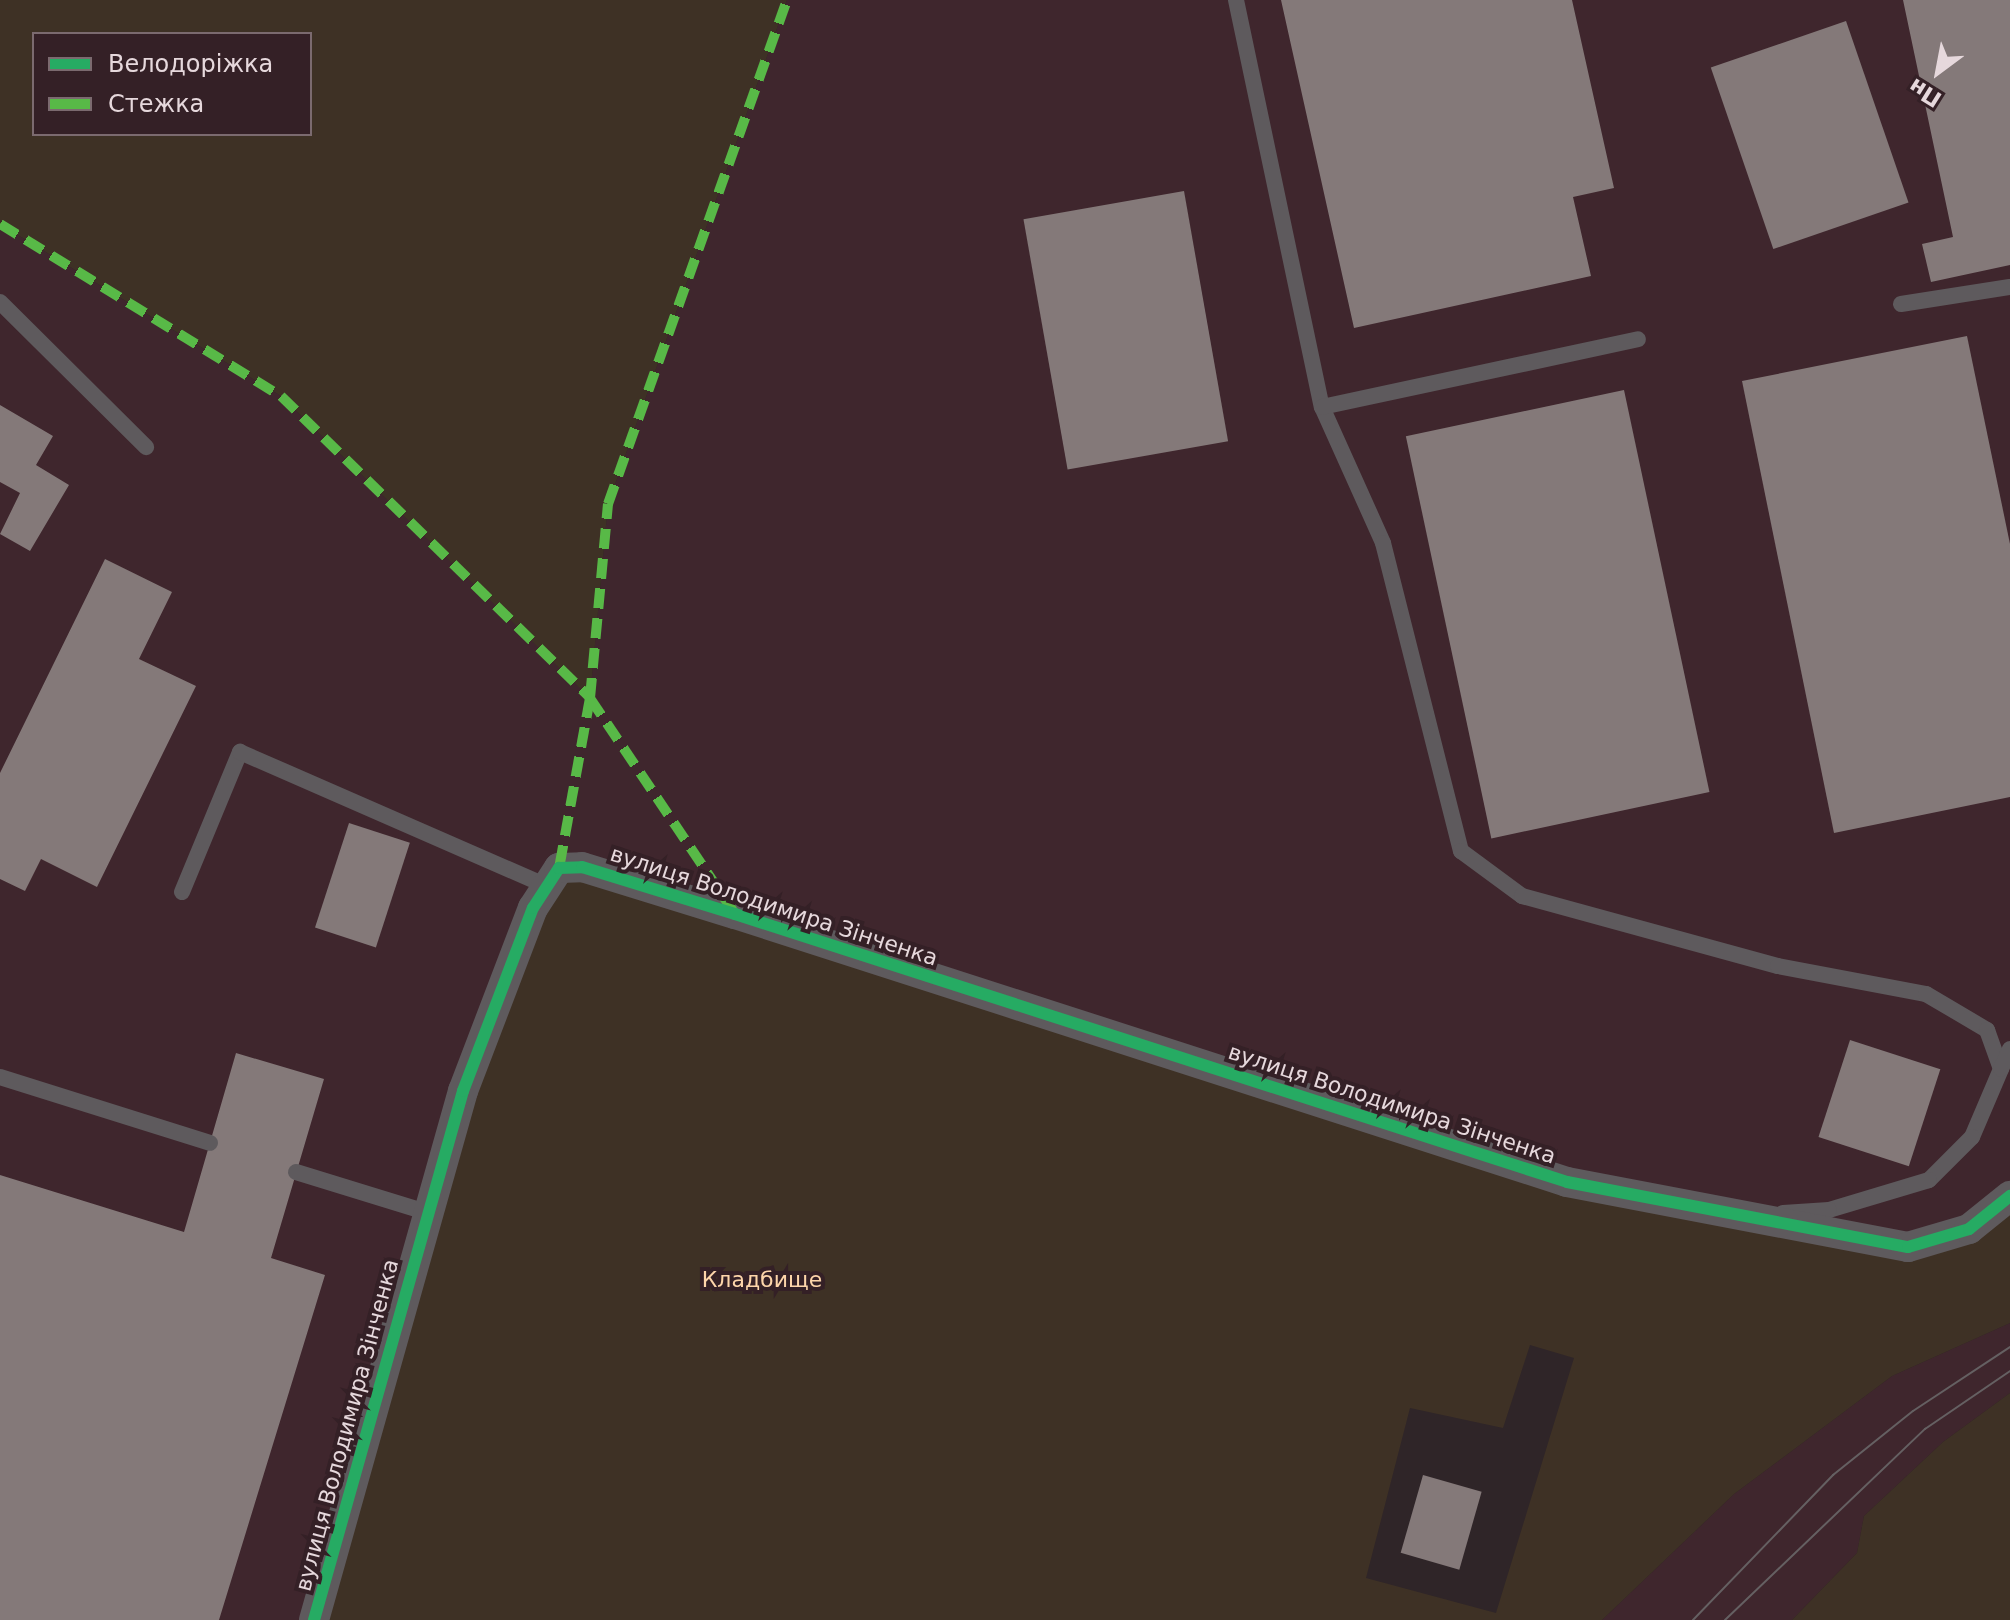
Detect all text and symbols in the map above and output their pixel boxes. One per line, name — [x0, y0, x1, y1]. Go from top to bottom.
legend — [32, 32, 312, 136]
north arrow — [1898, 32, 1978, 112]
text: Велодоріжка — [108, 50, 273, 78]
text: Пн — [1904, 73, 1946, 112]
text: Стежка — [108, 90, 204, 118]
street label: вулиця Володимира Зінченка — [607, 840, 941, 972]
street label: вулиця Володимира Зінченка — [1225, 1038, 1559, 1170]
street label: вулиця Володимира Зінченка — [290, 1256, 404, 1594]
park label: Кладбище — [702, 1267, 822, 1293]

